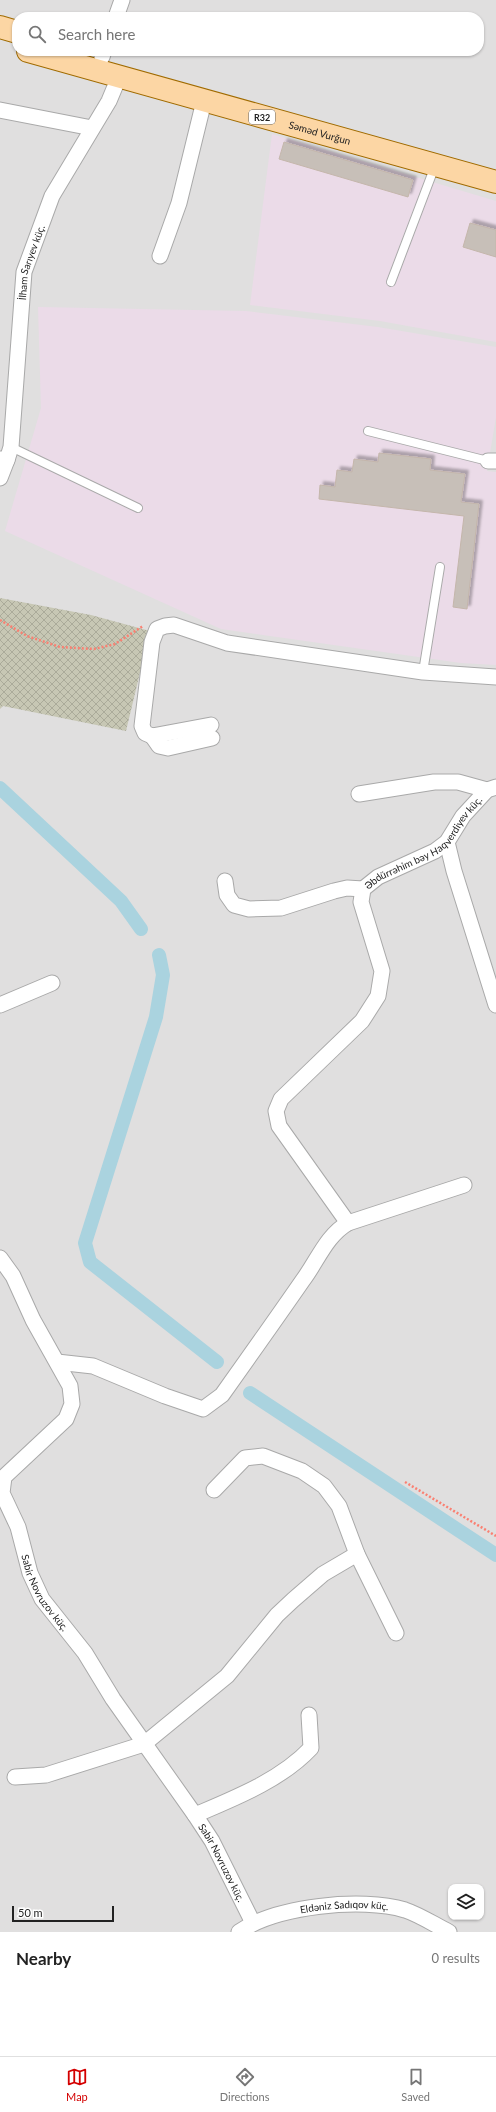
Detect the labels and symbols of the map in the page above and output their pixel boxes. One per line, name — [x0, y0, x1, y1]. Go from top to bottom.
road number: R32 — [249, 110, 275, 124]
street label: Səməd Vurğun — [287, 118, 352, 147]
street label: İlham Sarıyev küç. — [16, 223, 47, 301]
street label: Əbdürrəhim bəy Haqverdiyev küç. — [362, 794, 484, 892]
street label: Sabir Novruzov küç. — [19, 1553, 71, 1633]
street label: Sabir Novruzov küç. — [196, 1821, 247, 1904]
street label: Eldəniz Sadıqov küç. — [299, 1898, 389, 1915]
scale bar — [12, 1904, 114, 1923]

